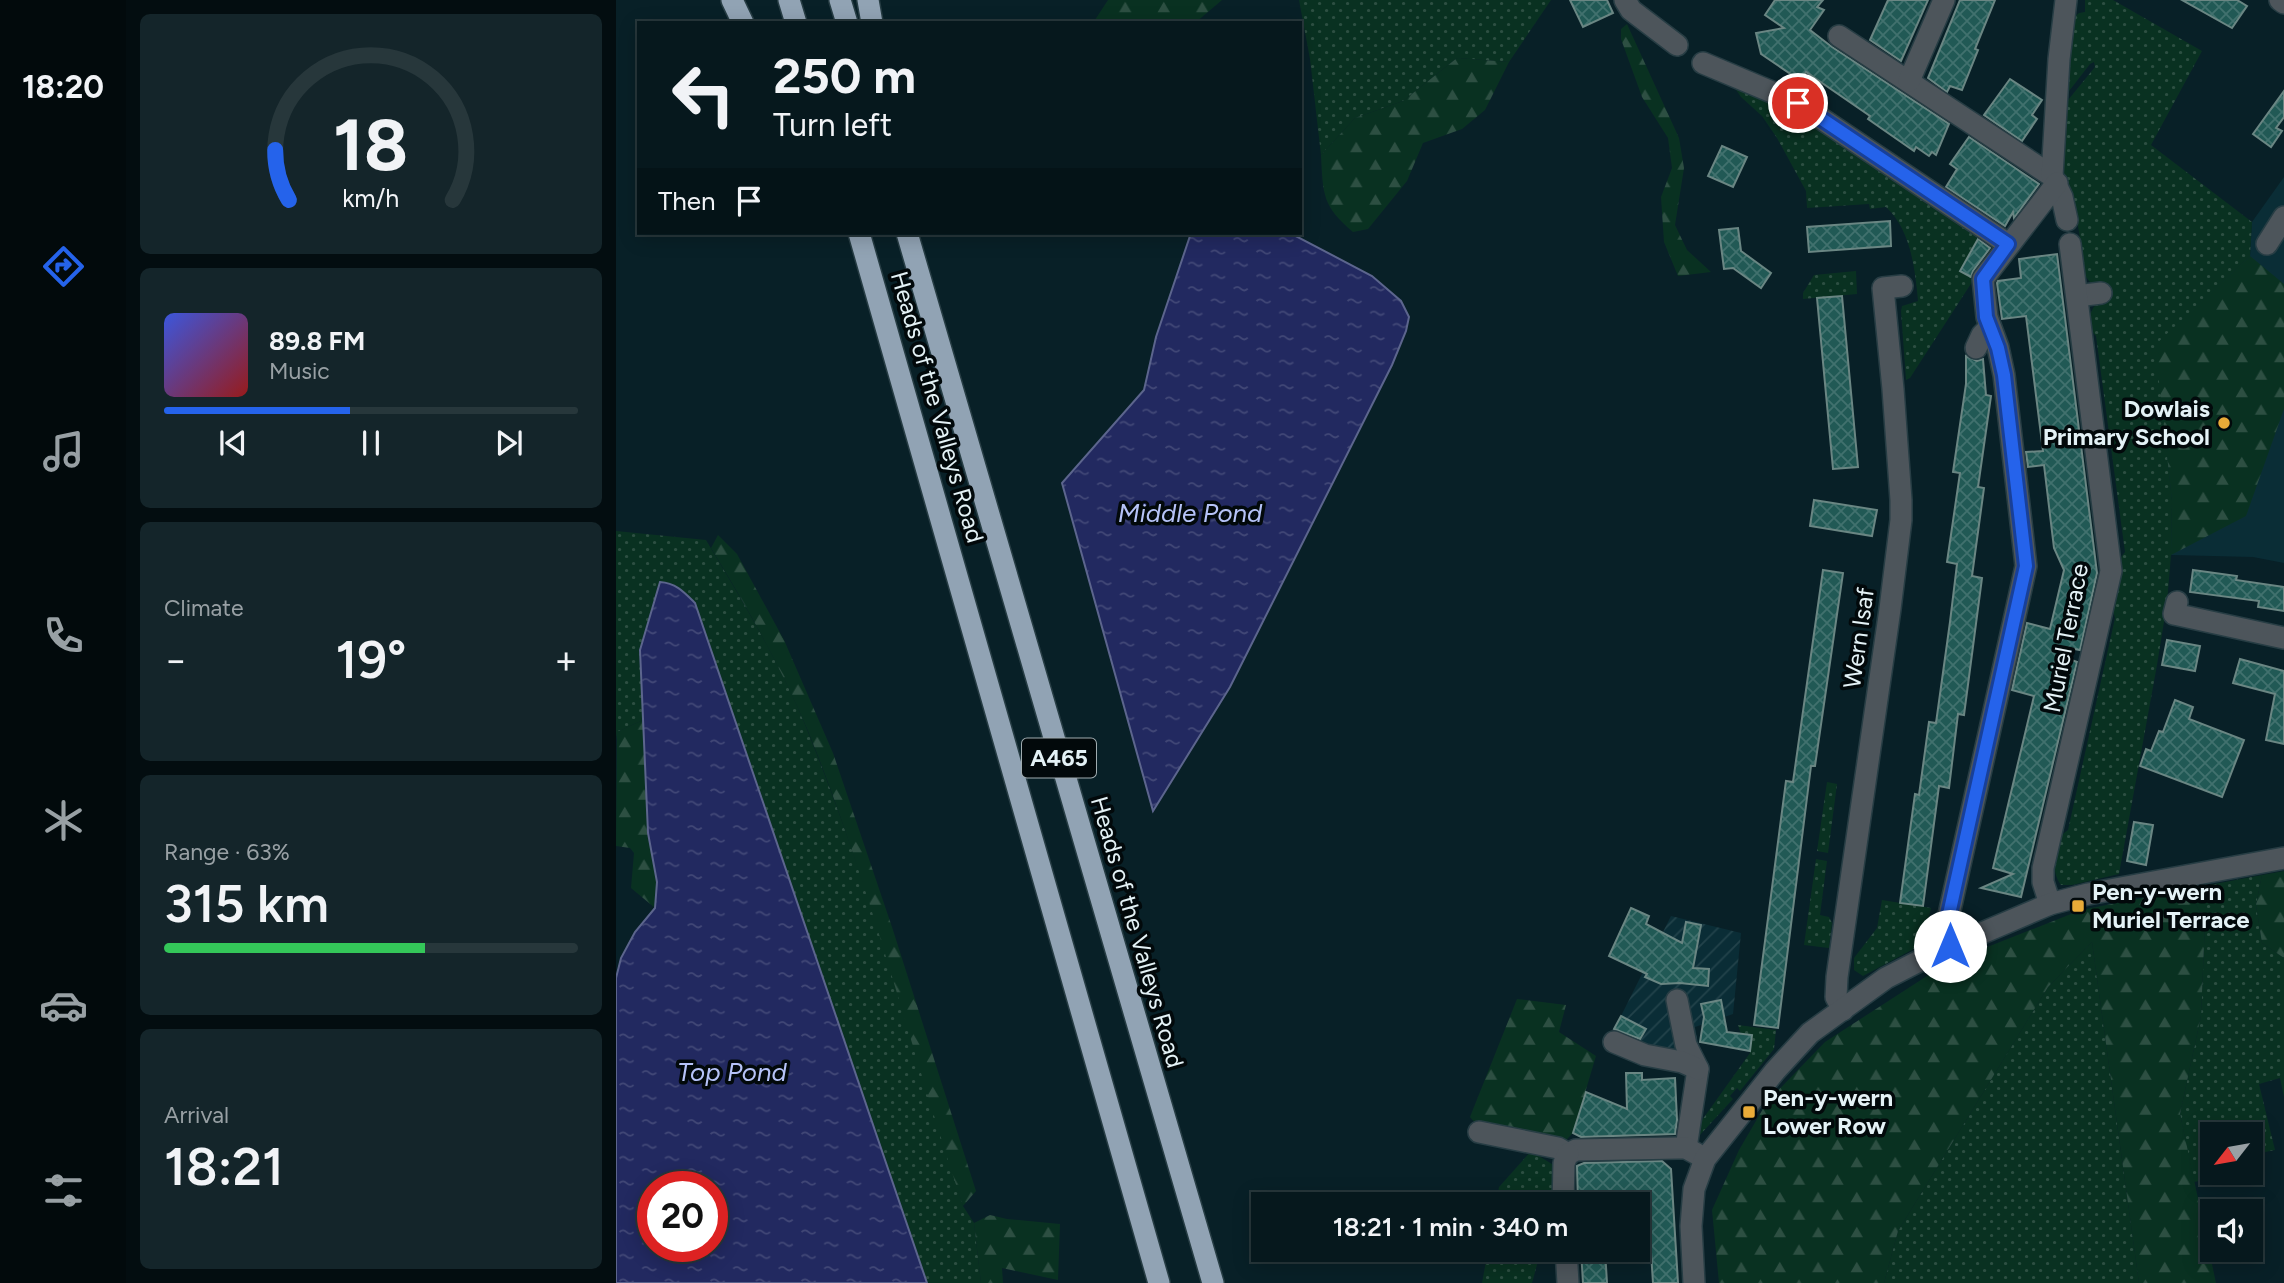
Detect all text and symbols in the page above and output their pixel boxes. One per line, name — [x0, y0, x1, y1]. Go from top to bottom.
text: 250 m — [773, 46, 916, 105]
icon: left — [658, 49, 749, 140]
text: 18:20 — [22, 68, 104, 106]
pin — [1768, 73, 1828, 133]
icon: arrive — [1779, 84, 1817, 122]
text: 18 — [333, 101, 409, 188]
text: Turn left — [773, 106, 892, 144]
icon: arrive — [730, 182, 768, 220]
text: km/h — [342, 183, 400, 213]
text: Then — [658, 185, 716, 217]
icon: directions — [39, 242, 88, 291]
street label: Heads of the Valleys Road — [885, 268, 990, 546]
text: 89.8 FM — [269, 325, 365, 357]
text: Music — [269, 357, 330, 385]
place label: Dowlais Primary School — [2043, 394, 2210, 451]
marker: Dowlais Primary School — [2216, 415, 2232, 431]
icon: previous — [214, 424, 252, 462]
icon: pause — [352, 424, 390, 462]
icon: next — [490, 424, 528, 462]
icon: music — [39, 427, 88, 476]
water label: Middle Pond — [1118, 497, 1263, 529]
street label: Muriel Terrace — [2037, 561, 2094, 715]
street label: Wern Isaf — [1837, 586, 1880, 690]
text: Climate — [164, 594, 243, 622]
icon: phone — [39, 611, 88, 660]
text: 19° — [335, 629, 407, 691]
text: − — [164, 637, 188, 683]
text: + — [554, 637, 578, 683]
road number: A465 — [1022, 738, 1096, 778]
street label: Heads of the Valleys Road — [1085, 793, 1190, 1071]
icon: climate — [39, 796, 88, 845]
text: Range · 63% — [164, 838, 290, 866]
text: 315 km — [164, 873, 329, 935]
place label: Pen-y-wern Muriel Terrace — [2092, 877, 2250, 934]
marker: Pen-y-wern Muriel Terrace — [2070, 898, 2086, 914]
position arrow — [1913, 909, 1987, 983]
icon: car — [39, 981, 88, 1030]
water label: Top Pond — [677, 1056, 787, 1088]
place label: Pen-y-wern Lower Row — [1763, 1083, 1893, 1140]
text: Arrival — [164, 1101, 229, 1129]
marker: Pen-y-wern Lower Row — [1741, 1104, 1757, 1120]
north arrow — [2200, 1122, 2263, 1185]
map controls — [2200, 1122, 2263, 1262]
text: 18:21 — [164, 1136, 284, 1198]
icon: filters — [39, 1166, 88, 1215]
speed limit sign: 20 — [637, 1171, 728, 1262]
button: sound — [2200, 1199, 2263, 1262]
text: 18:21 · 1 min · 340 m — [1333, 1211, 1568, 1243]

